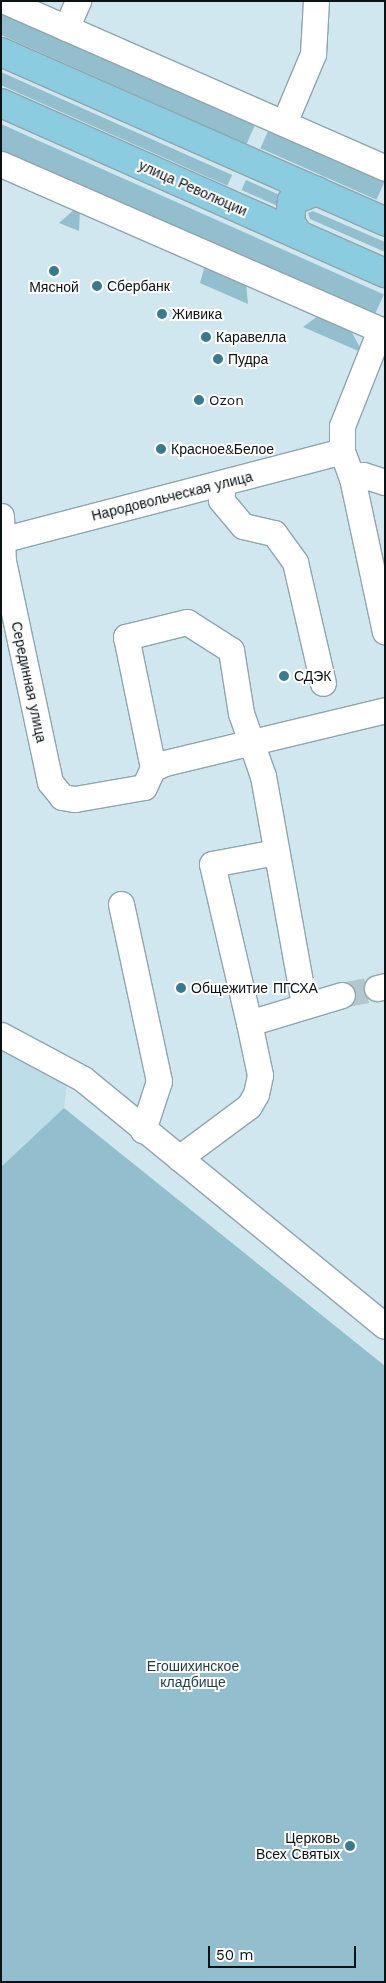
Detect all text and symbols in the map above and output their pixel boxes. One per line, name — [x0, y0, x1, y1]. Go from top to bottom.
street label: улица Революции — [136, 157, 250, 219]
marker: Мясной — [48, 265, 60, 277]
place label: Сбербанк — [107, 278, 170, 294]
place label: Мясной — [29, 279, 79, 295]
marker: Сбербанк — [91, 280, 103, 292]
place label: Живика — [172, 306, 222, 322]
marker: Живика — [156, 308, 168, 320]
place label: Каравелла — [216, 329, 286, 345]
marker: Каравелла — [200, 331, 212, 343]
place label: Пудра — [228, 351, 268, 367]
marker: Пудра — [212, 353, 224, 365]
place label: Ozon — [209, 392, 244, 408]
marker: Ozon — [193, 394, 205, 406]
place label: Красное&Белое — [171, 441, 274, 457]
marker: Красное&Белое — [155, 443, 167, 455]
street label: Народовольческая улица — [90, 468, 254, 524]
street label: Серединная улица — [8, 620, 50, 744]
place label: СДЭК — [294, 668, 332, 684]
marker: СДЭК — [278, 670, 290, 682]
place label: Общежитие ПГСХА — [191, 980, 318, 996]
marker: Общежитие ПГСХА — [175, 982, 187, 994]
park label: Егошихинское кладбище — [147, 1658, 239, 1690]
place label: Церковь Всех Святых — [256, 1830, 340, 1862]
marker: Церковь Всех Святых — [344, 1840, 356, 1852]
scale bar — [211, 1936, 358, 1968]
text: 50 m — [216, 1946, 253, 1964]

